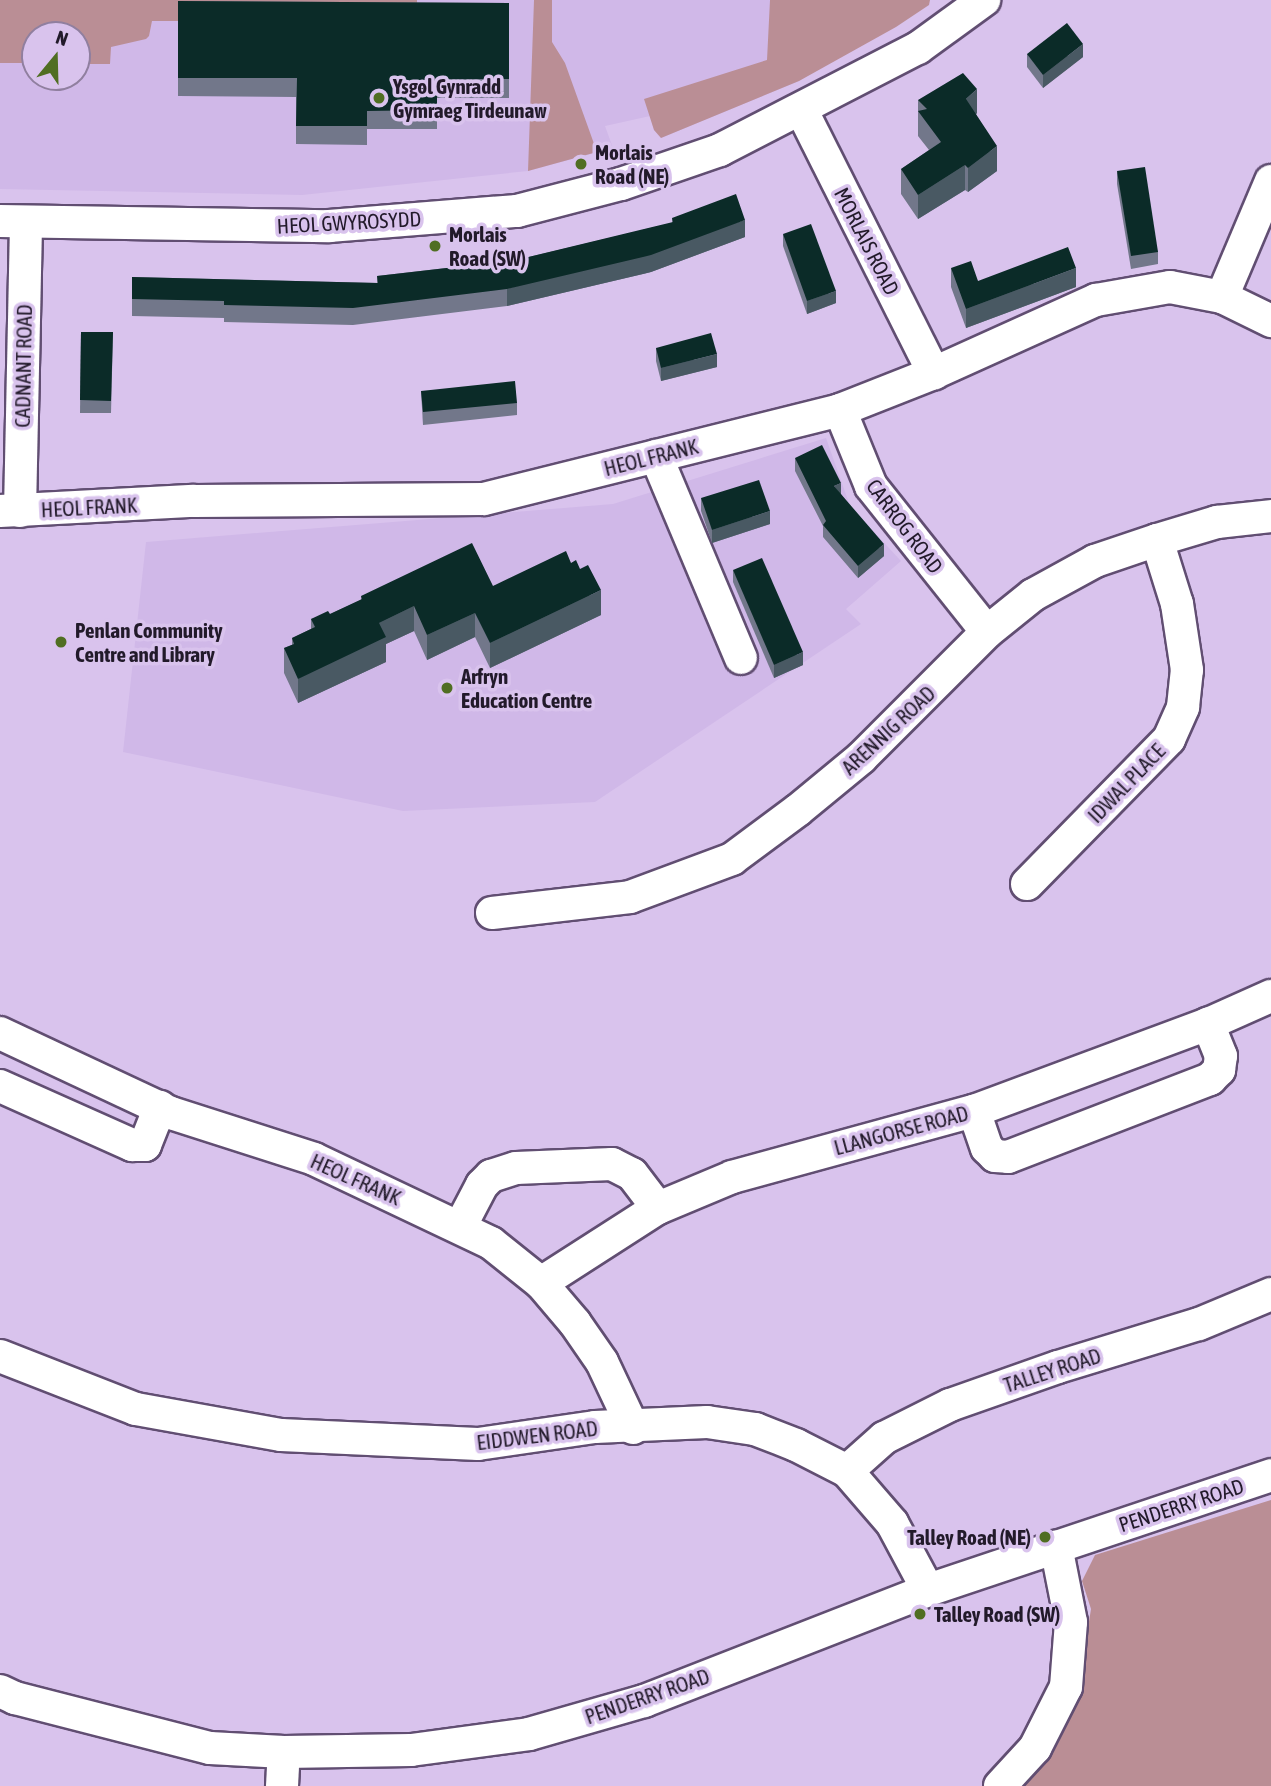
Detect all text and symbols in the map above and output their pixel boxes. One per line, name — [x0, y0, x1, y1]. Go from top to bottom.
north arrow — [21, 21, 91, 91]
text: N — [53, 26, 71, 50]
place label: Ysgol Gynradd Gymraeg Tirdeunaw — [393, 73, 547, 123]
marker: Ysgol Gynradd Gymraeg Tirdeunaw — [371, 90, 387, 106]
place label: Morlais Road (NE) — [595, 139, 669, 189]
marker: Morlais Road (NE) — [573, 156, 589, 172]
street label: MORLAIS ROAD — [829, 183, 905, 299]
street label: HEOL GWYROSYDD — [276, 206, 422, 238]
place label: Morlais Road (SW) — [449, 221, 526, 271]
marker: Morlais Road (SW) — [427, 238, 443, 254]
street label: CADNANT ROAD — [9, 304, 37, 428]
street label: HEOL FRANK — [601, 433, 701, 481]
street label: CARROG ROAD — [861, 474, 949, 578]
street label: HEOL FRANK — [40, 492, 138, 522]
place label: Penlan Community Centre and Library — [75, 617, 223, 667]
marker: Penlan Community Centre and Library — [53, 634, 69, 650]
place label: Arfryn Education Centre — [461, 663, 592, 713]
marker: Arfryn Education Centre — [439, 680, 455, 696]
street label: ARENNIG ROAD — [836, 680, 940, 780]
street label: IDWAL PLACE — [1082, 738, 1170, 828]
street label: LLANGORSE ROAD — [831, 1100, 971, 1160]
street label: HEOL FRANK — [307, 1148, 405, 1210]
street label: TALLEY ROAD — [1000, 1342, 1104, 1398]
street label: EIDDWEN ROAD — [475, 1415, 599, 1455]
street label: PENDERRY ROAD — [1115, 1473, 1247, 1537]
place label: Talley Road (NE) — [907, 1524, 1031, 1550]
marker: Talley Road (NE) — [1037, 1529, 1053, 1545]
place label: Talley Road (SW) — [934, 1601, 1060, 1627]
marker: Talley Road (SW) — [912, 1606, 928, 1622]
street label: PENDERRY ROAD — [581, 1663, 713, 1729]

